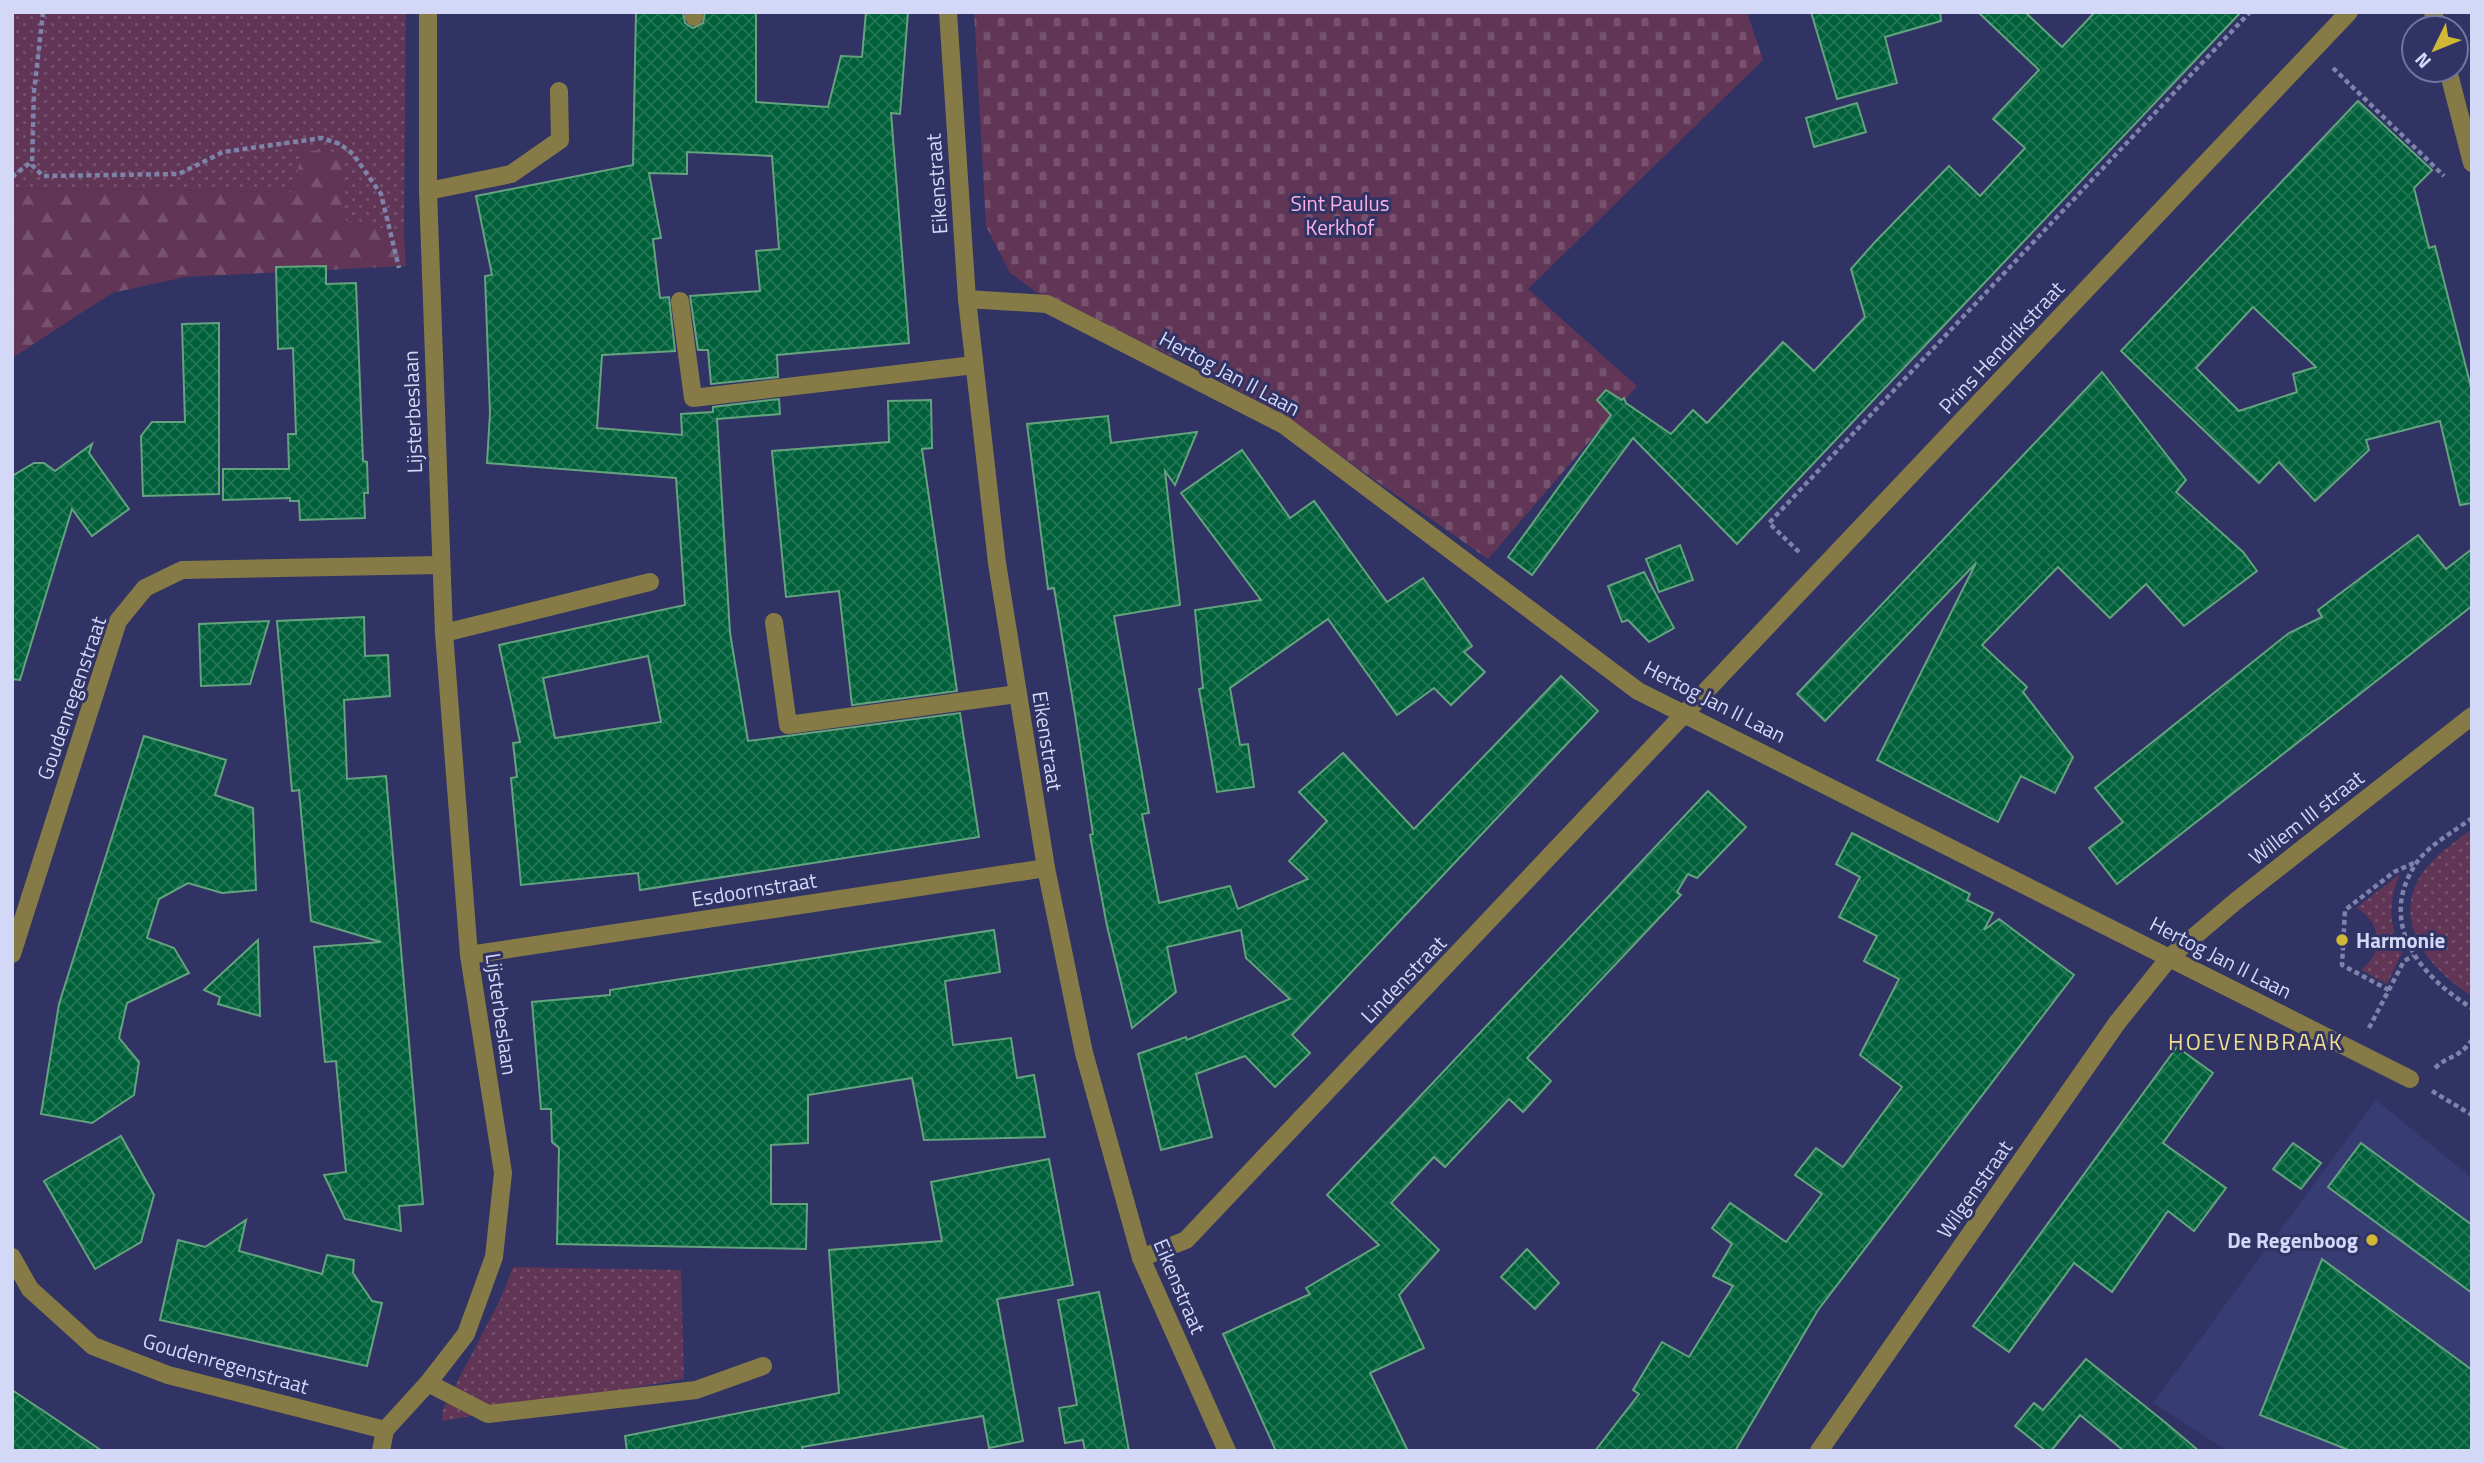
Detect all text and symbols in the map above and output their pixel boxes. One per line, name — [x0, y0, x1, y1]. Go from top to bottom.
north arrow — [2400, 14, 2470, 84]
text: N — [2407, 46, 2437, 76]
street label: Eikenstraat — [916, 132, 955, 235]
park label: Sint Paulus Kerkhof — [1291, 187, 1389, 243]
street label: Prins Hendrikstraat — [1931, 273, 2072, 421]
street label: Hertog Jan II Laan — [1154, 322, 1306, 424]
street label: Lijsterbeslaan — [394, 350, 430, 474]
street label: Goudenregenstraat — [28, 611, 114, 784]
street label: Hertog Jan II Laan — [1638, 651, 1792, 751]
street label: Eikenstraat — [1024, 689, 1072, 794]
street label: Willem III straat — [2242, 761, 2371, 872]
street label: Esdoornstraat — [689, 863, 819, 915]
street label: Hertog Jan II Laan — [2144, 907, 2298, 1007]
place label: Harmonie — [2356, 924, 2445, 956]
street label: Lindenstraat — [1353, 927, 1454, 1030]
marker: Harmonie — [2334, 932, 2350, 948]
street label: Lijsterbeslaan — [478, 951, 526, 1077]
district label: HOEVENBRAAK — [2168, 1024, 2344, 1059]
street label: Wilgenstraat — [1928, 1133, 2020, 1245]
place label: De Regenboog — [2227, 1224, 2358, 1256]
marker: De Regenboog — [2364, 1232, 2380, 1248]
street label: Eikenstraat — [1146, 1233, 1215, 1339]
street label: Goudenregenstraat — [139, 1324, 313, 1402]

